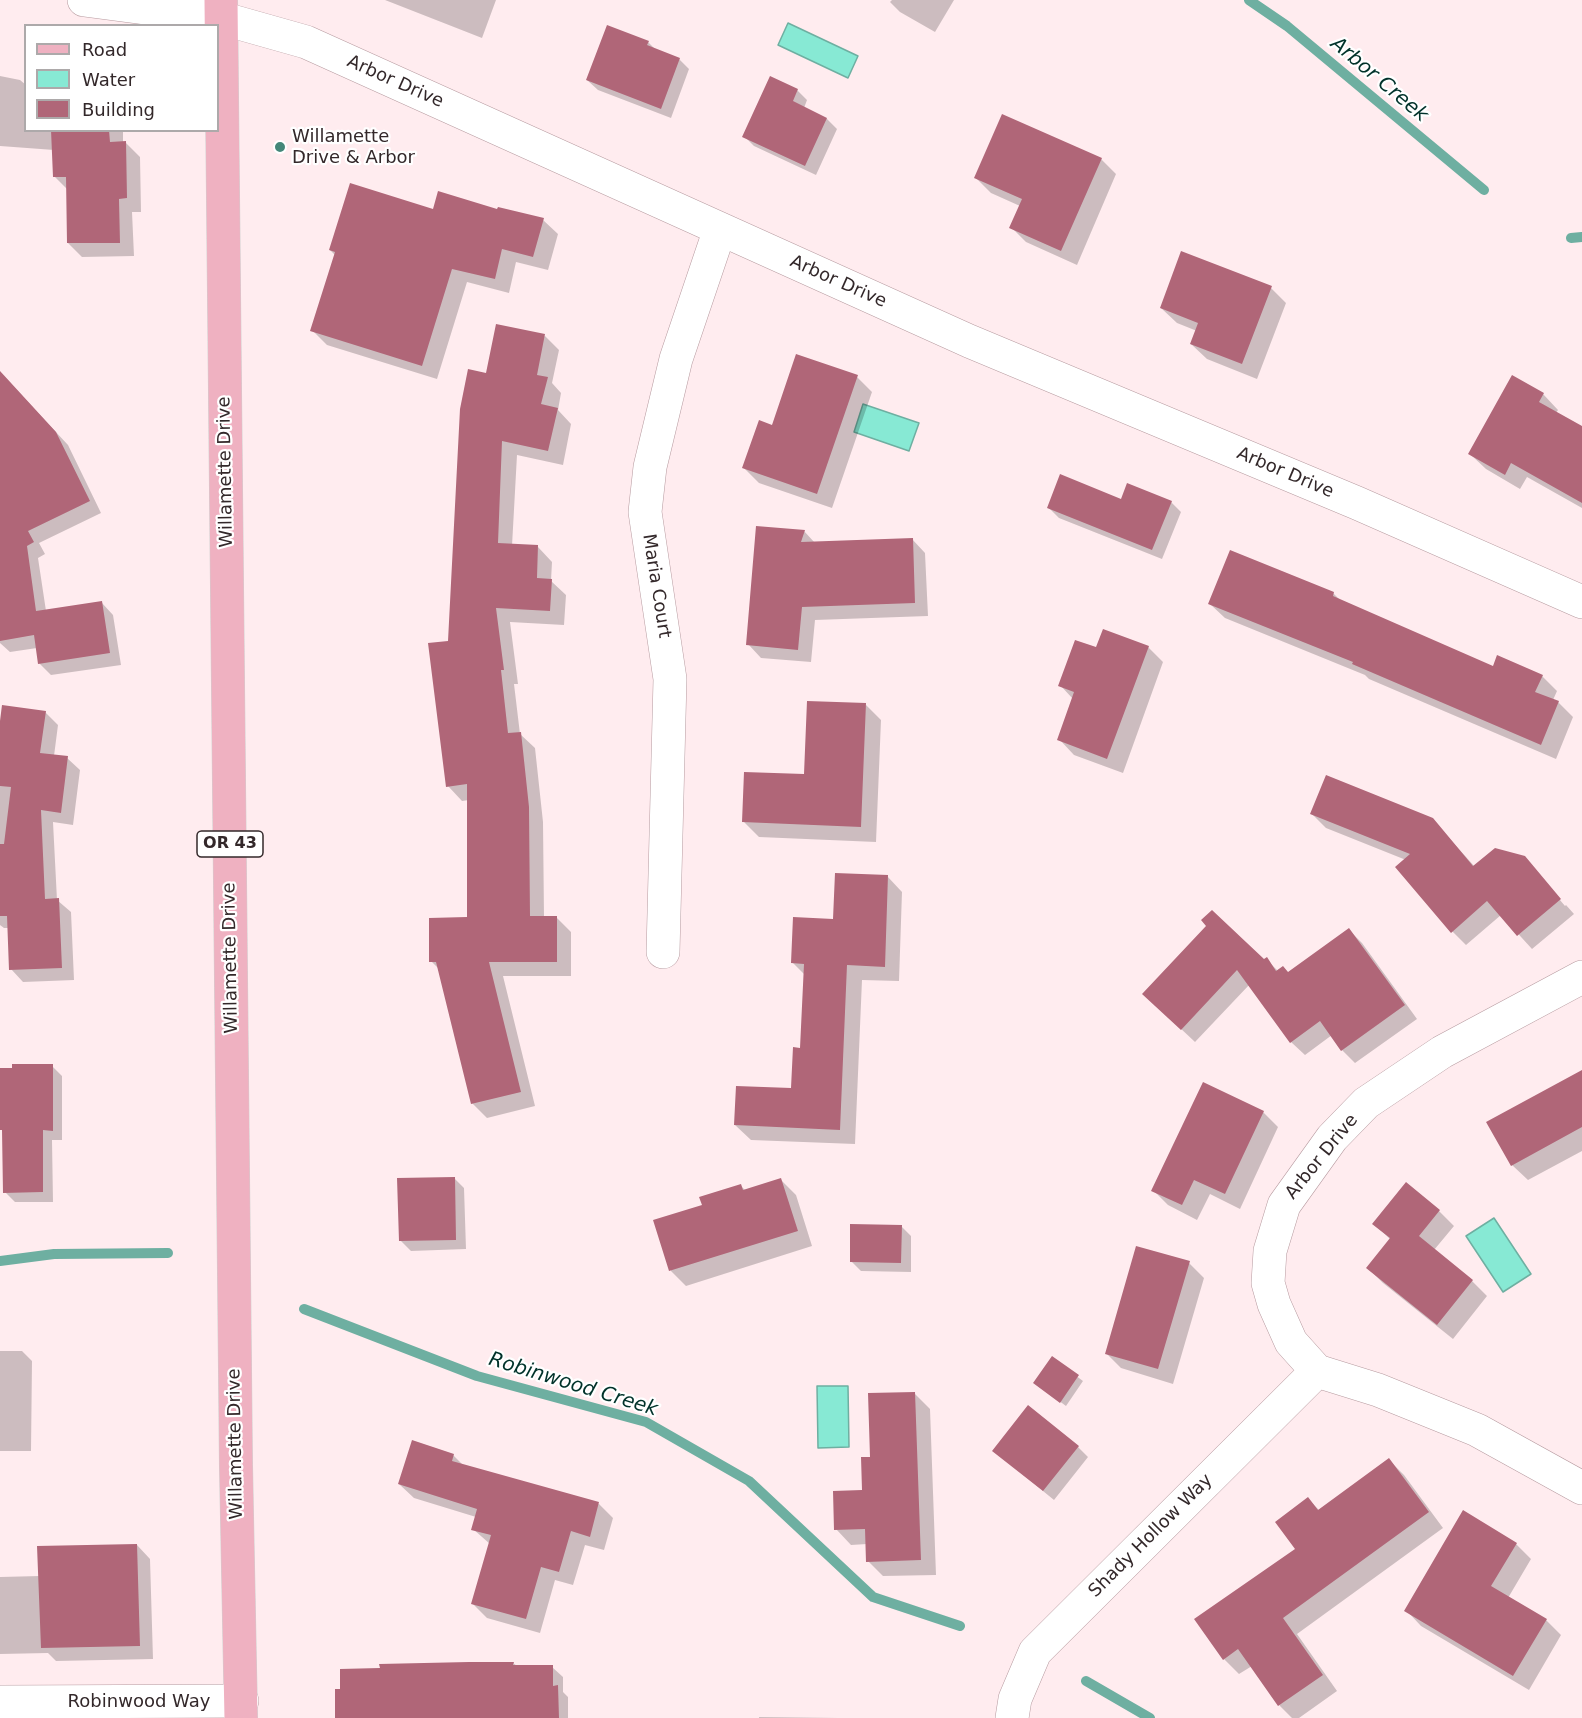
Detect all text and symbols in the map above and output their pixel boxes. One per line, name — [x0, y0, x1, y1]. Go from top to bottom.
legend — [24, 24, 219, 132]
water label: Arbor Creek — [1325, 32, 1433, 128]
text: Road — [82, 39, 127, 60]
street label: Arbor Drive — [343, 51, 447, 113]
text: Water — [82, 69, 135, 90]
text: Building — [82, 99, 155, 120]
place label: Willamette Drive & Arbor — [292, 126, 415, 168]
marker: Willamette Drive & Arbor — [273, 140, 287, 154]
street label: Arbor Drive — [786, 251, 890, 313]
street label: Willamette Drive — [214, 396, 238, 548]
street label: Arbor Drive — [1233, 443, 1337, 503]
street label: Maria Court — [637, 532, 675, 640]
road number: OR 43 — [197, 831, 263, 857]
street label: Willamette Drive — [219, 882, 243, 1034]
street label: Arbor Drive — [1281, 1110, 1363, 1204]
water label: Robinwood Creek — [486, 1348, 660, 1422]
street label: Willamette Drive — [224, 1368, 248, 1520]
street label: Shady Hollow Way — [1085, 1470, 1217, 1602]
street label: Robinwood Way — [68, 1691, 210, 1713]

